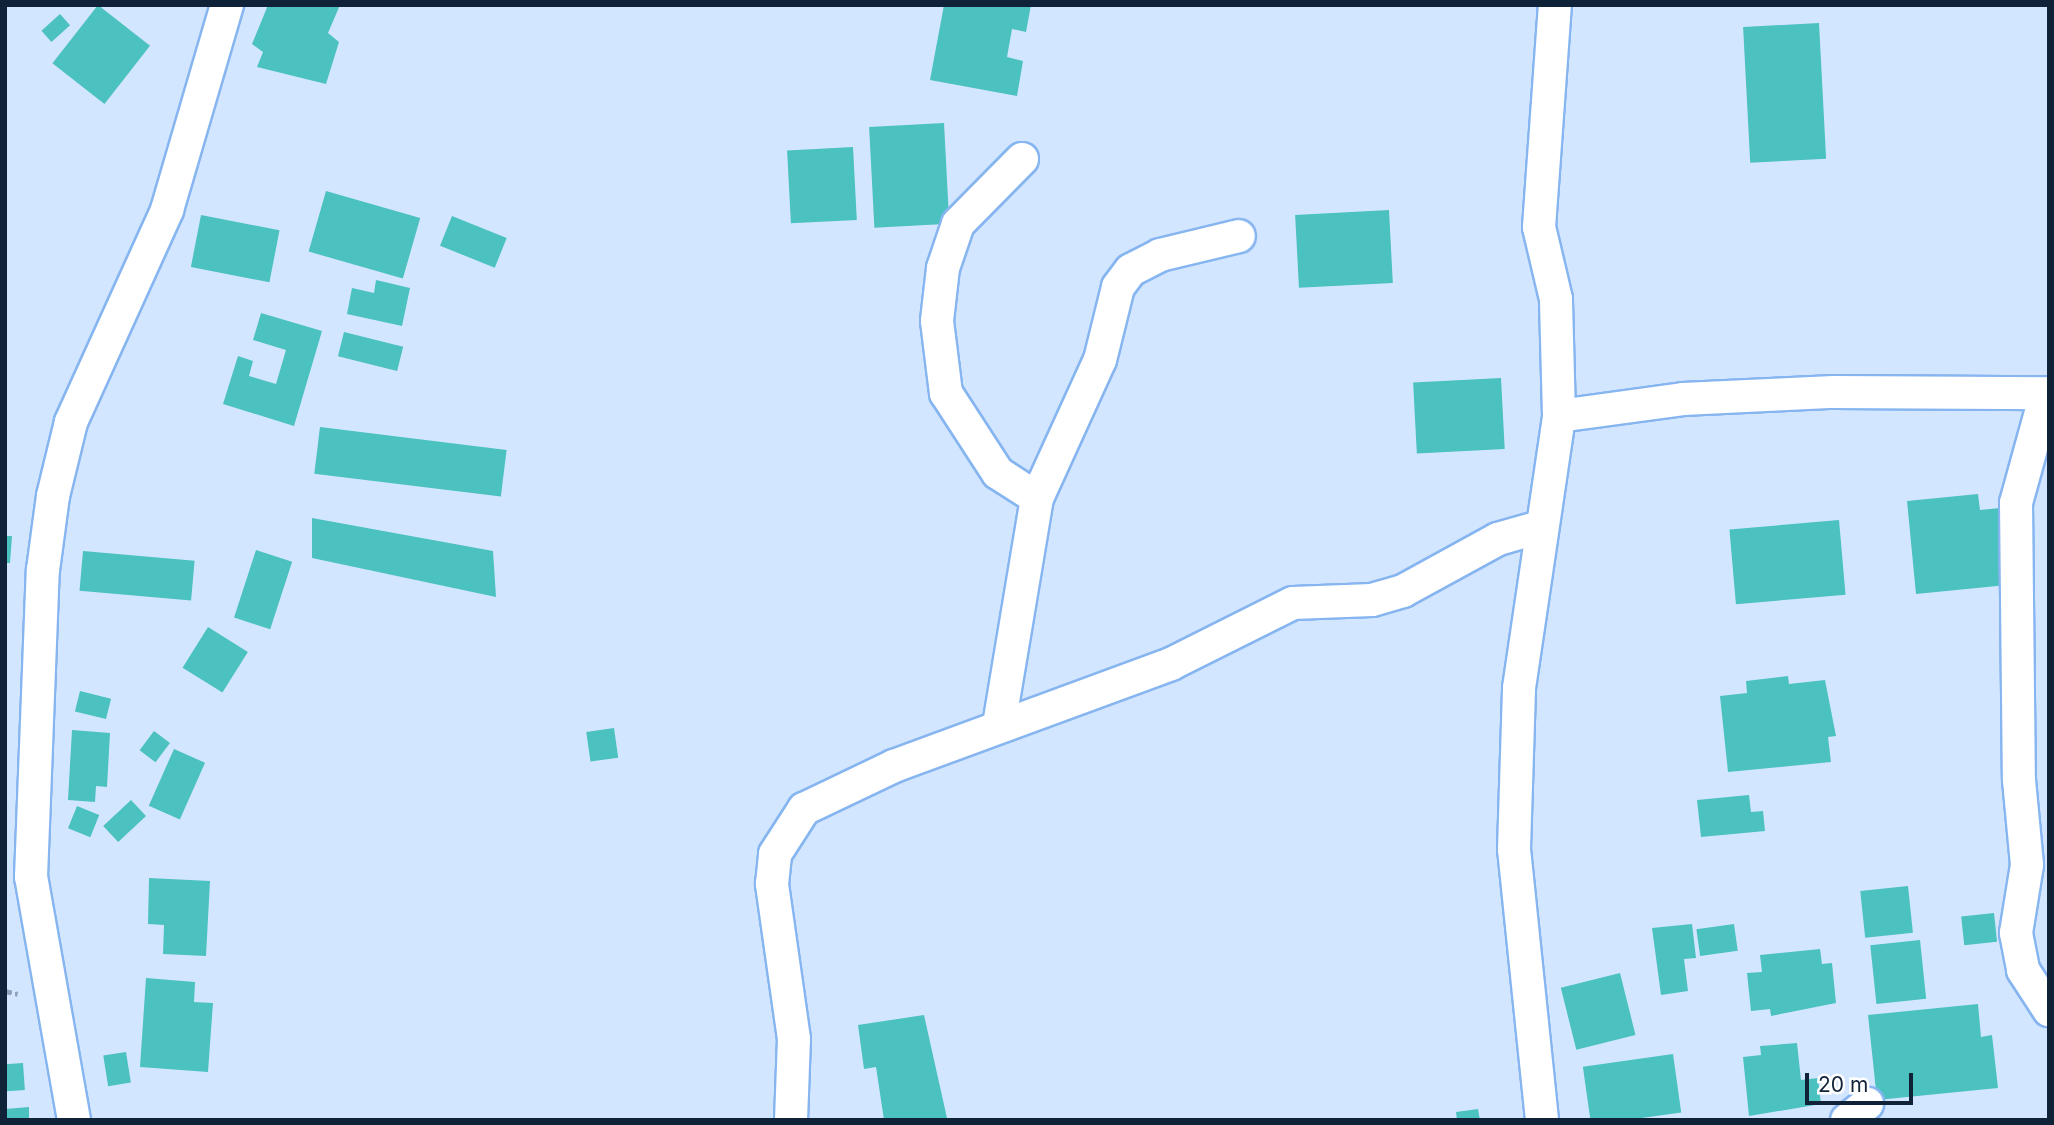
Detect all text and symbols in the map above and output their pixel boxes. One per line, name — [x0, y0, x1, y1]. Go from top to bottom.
scale bar — [1809, 1058, 1918, 1102]
text: 20 m — [1818, 1072, 1868, 1097]

